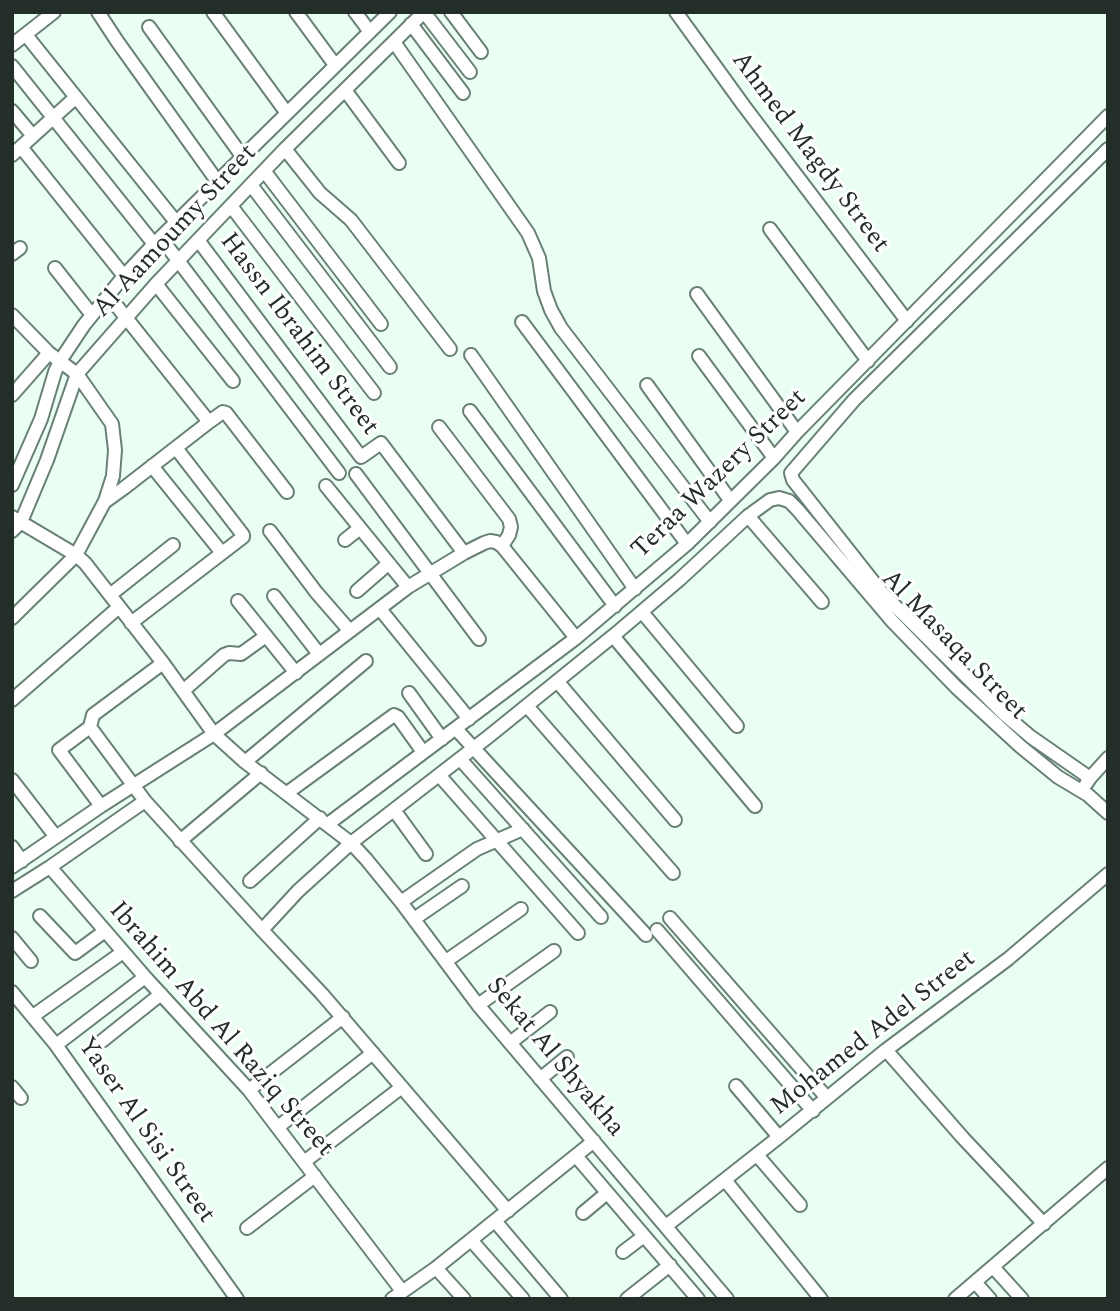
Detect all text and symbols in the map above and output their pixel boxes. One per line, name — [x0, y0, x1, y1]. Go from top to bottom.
street label: Ahmed Magdy Street — [723, 46, 895, 260]
street label: Al Aamoumy Street — [88, 139, 264, 325]
street label: Hassn Ibrahim Street — [212, 227, 384, 443]
street label: Teraa Wazery Street — [626, 383, 814, 567]
street label: Al Masaqa Street — [873, 564, 1033, 728]
street label: Ibrahim Abd Al Raziq Street — [101, 896, 339, 1164]
street label: Mohamed Adel Street — [765, 944, 983, 1124]
street label: Sekat Al Shyakha — [478, 972, 630, 1144]
street label: Yaser Al Sisi Street — [69, 1032, 221, 1230]

